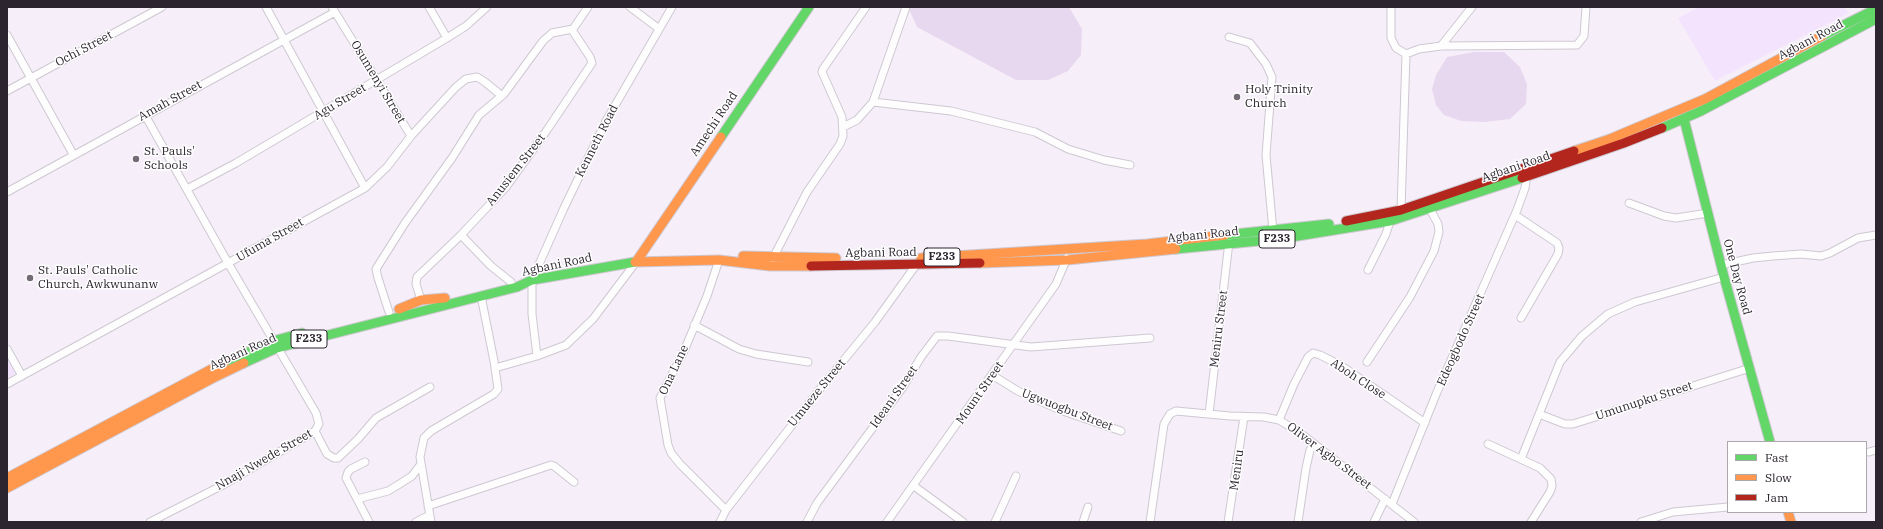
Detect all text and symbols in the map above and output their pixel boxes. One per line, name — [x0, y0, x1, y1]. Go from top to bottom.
street label: Agbani Road — [1776, 17, 1846, 63]
street label: Ochi Street — [53, 28, 115, 70]
street label: Osumenyi Street — [348, 38, 408, 126]
street label: Amah Street — [136, 78, 204, 124]
street label: Agu Street — [311, 81, 369, 123]
place label: Holy Trinity Church — [1245, 83, 1313, 111]
street label: Amechi Road — [687, 89, 741, 159]
marker: Holy Trinity Church — [1232, 92, 1242, 102]
street label: Kenneth Road — [573, 102, 621, 180]
street label: Anusiem Street — [483, 131, 549, 209]
place label: St. Pauls' Schools — [144, 145, 195, 173]
street label: Agbani Road — [1480, 149, 1552, 185]
marker: St. Pauls' Schools — [131, 154, 141, 164]
street label: Ufuma Street — [234, 215, 306, 265]
street label: Agbani Road — [1167, 224, 1239, 246]
road number: F233 — [1259, 230, 1295, 248]
street label: One Day Road — [1720, 237, 1754, 317]
street label: Agbani Road — [845, 245, 917, 261]
road number: F233 — [924, 248, 960, 266]
street label: Agbani Road — [521, 251, 593, 279]
place label: St. Pauls' Catholic Church, Awkwunanw — [38, 264, 158, 292]
marker: St. Pauls' Catholic Church, Awkwunanw — [25, 273, 35, 283]
street label: Meniru Street — [1207, 290, 1231, 368]
street label: Edeogbodo Street — [1434, 292, 1488, 388]
road number: F233 — [291, 330, 327, 348]
street label: Agbani Road — [207, 331, 279, 373]
street label: Ona Lane — [656, 343, 692, 397]
street label: Umueze Street — [785, 356, 849, 430]
street label: Aboh Close — [1328, 356, 1388, 402]
street label: Mount Street — [953, 359, 1007, 427]
street label: Ideani Street — [867, 363, 921, 431]
street label: Umunupku Street — [1594, 379, 1694, 423]
street label: Ugwuogbu Street — [1019, 386, 1115, 434]
street label: Oliver Agbo Street — [1284, 420, 1374, 492]
street label: Nnaji Nwede Street — [213, 426, 315, 494]
legend — [1727, 441, 1867, 513]
street label: Meniru — [1227, 449, 1247, 491]
text: Fast — [1765, 450, 1789, 465]
text: Slow — [1765, 470, 1792, 485]
text: Jam — [1765, 490, 1788, 505]

